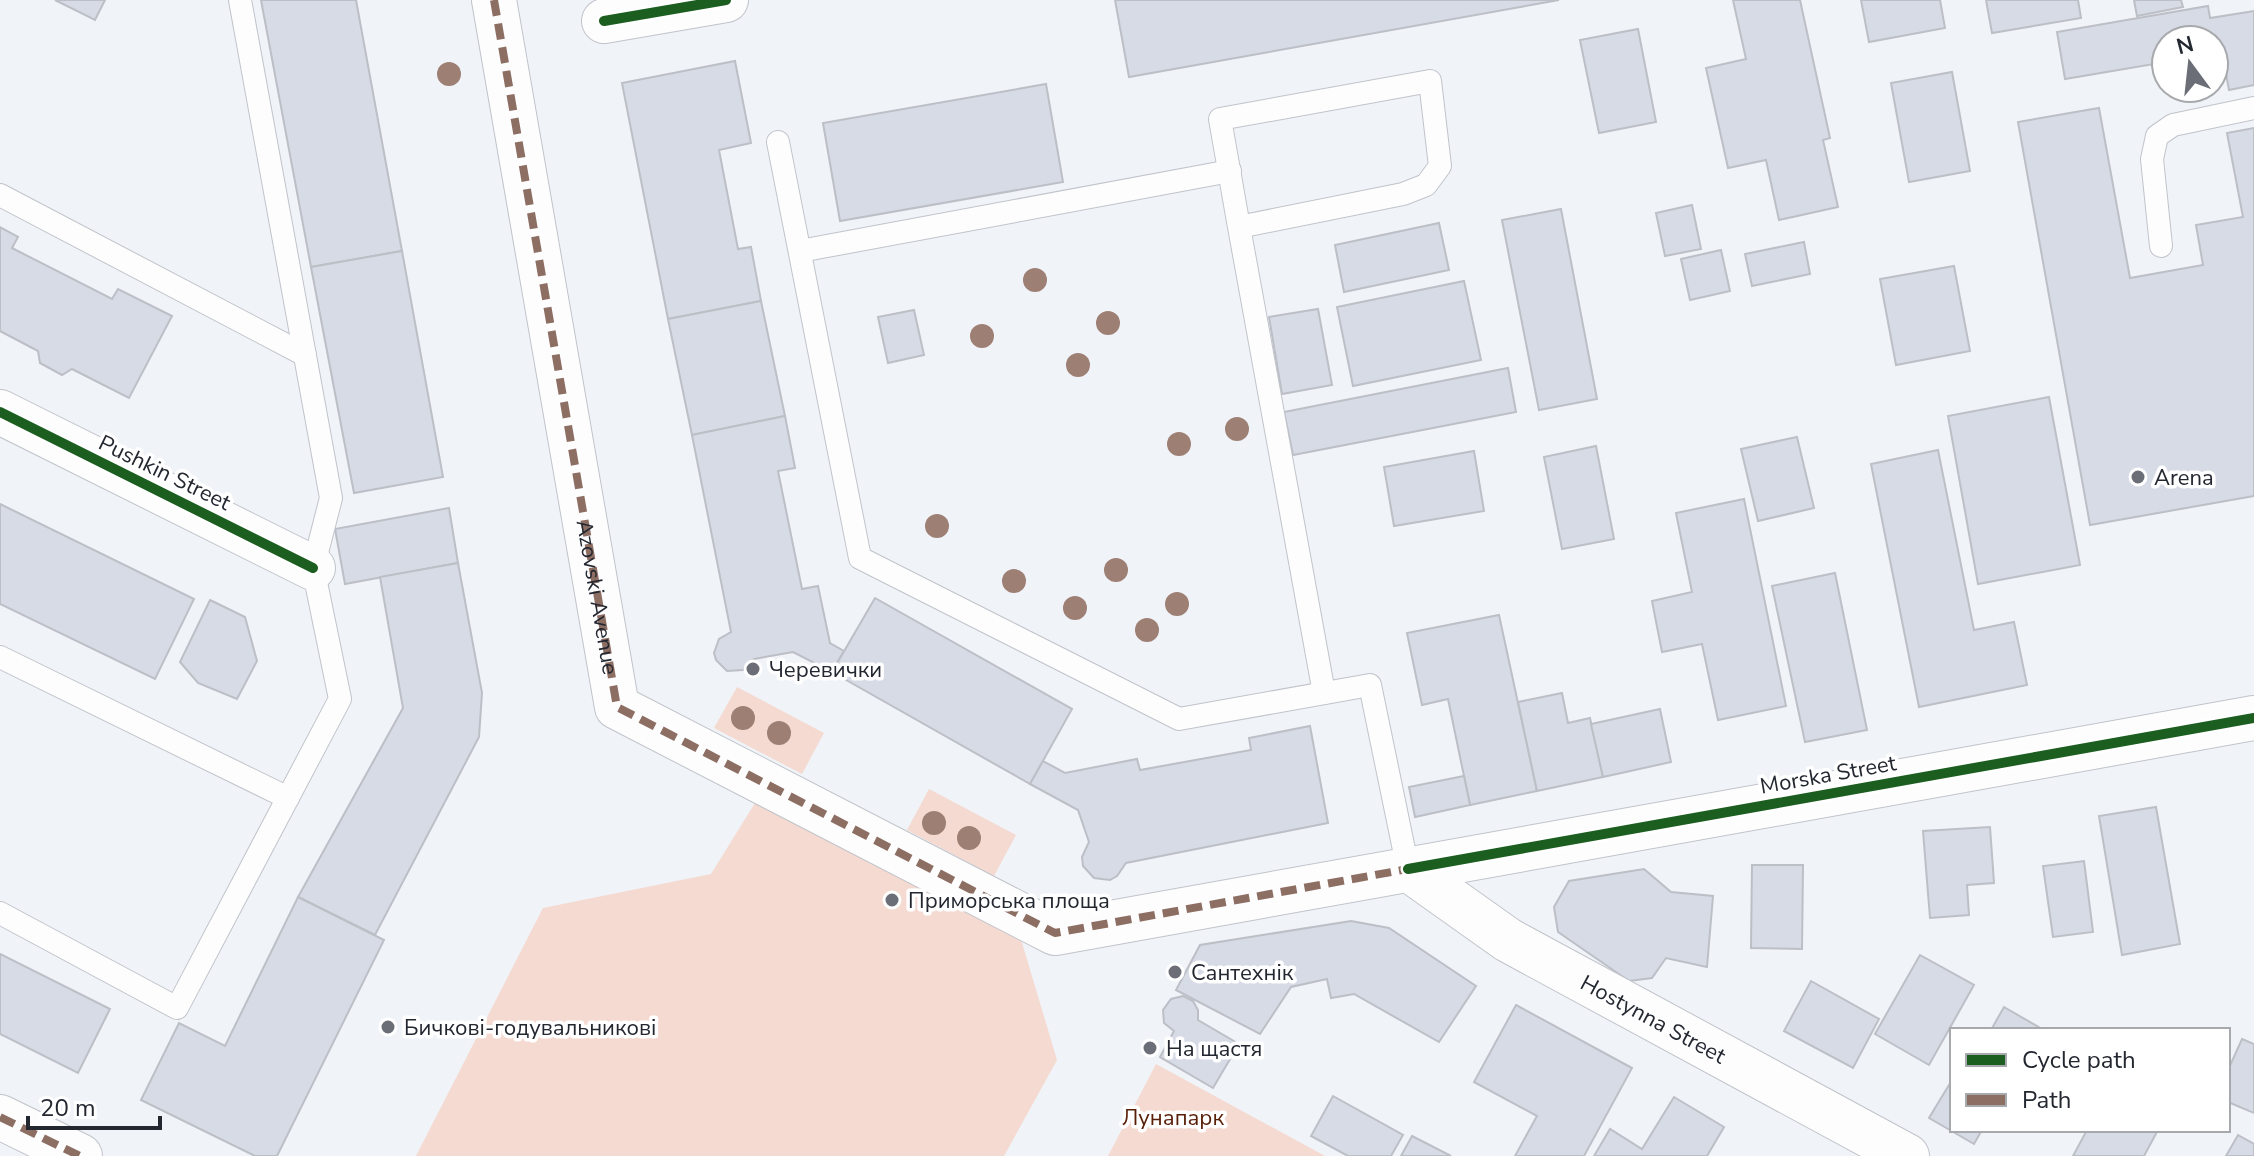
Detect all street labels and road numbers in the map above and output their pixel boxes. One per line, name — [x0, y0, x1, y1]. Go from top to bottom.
street label: Pushkin Street — [94, 428, 236, 518]
street label: Azovski Avenue — [569, 518, 625, 677]
street label: Morska Street — [1758, 748, 1899, 802]
street label: Hostynna Street — [1575, 968, 1731, 1071]

